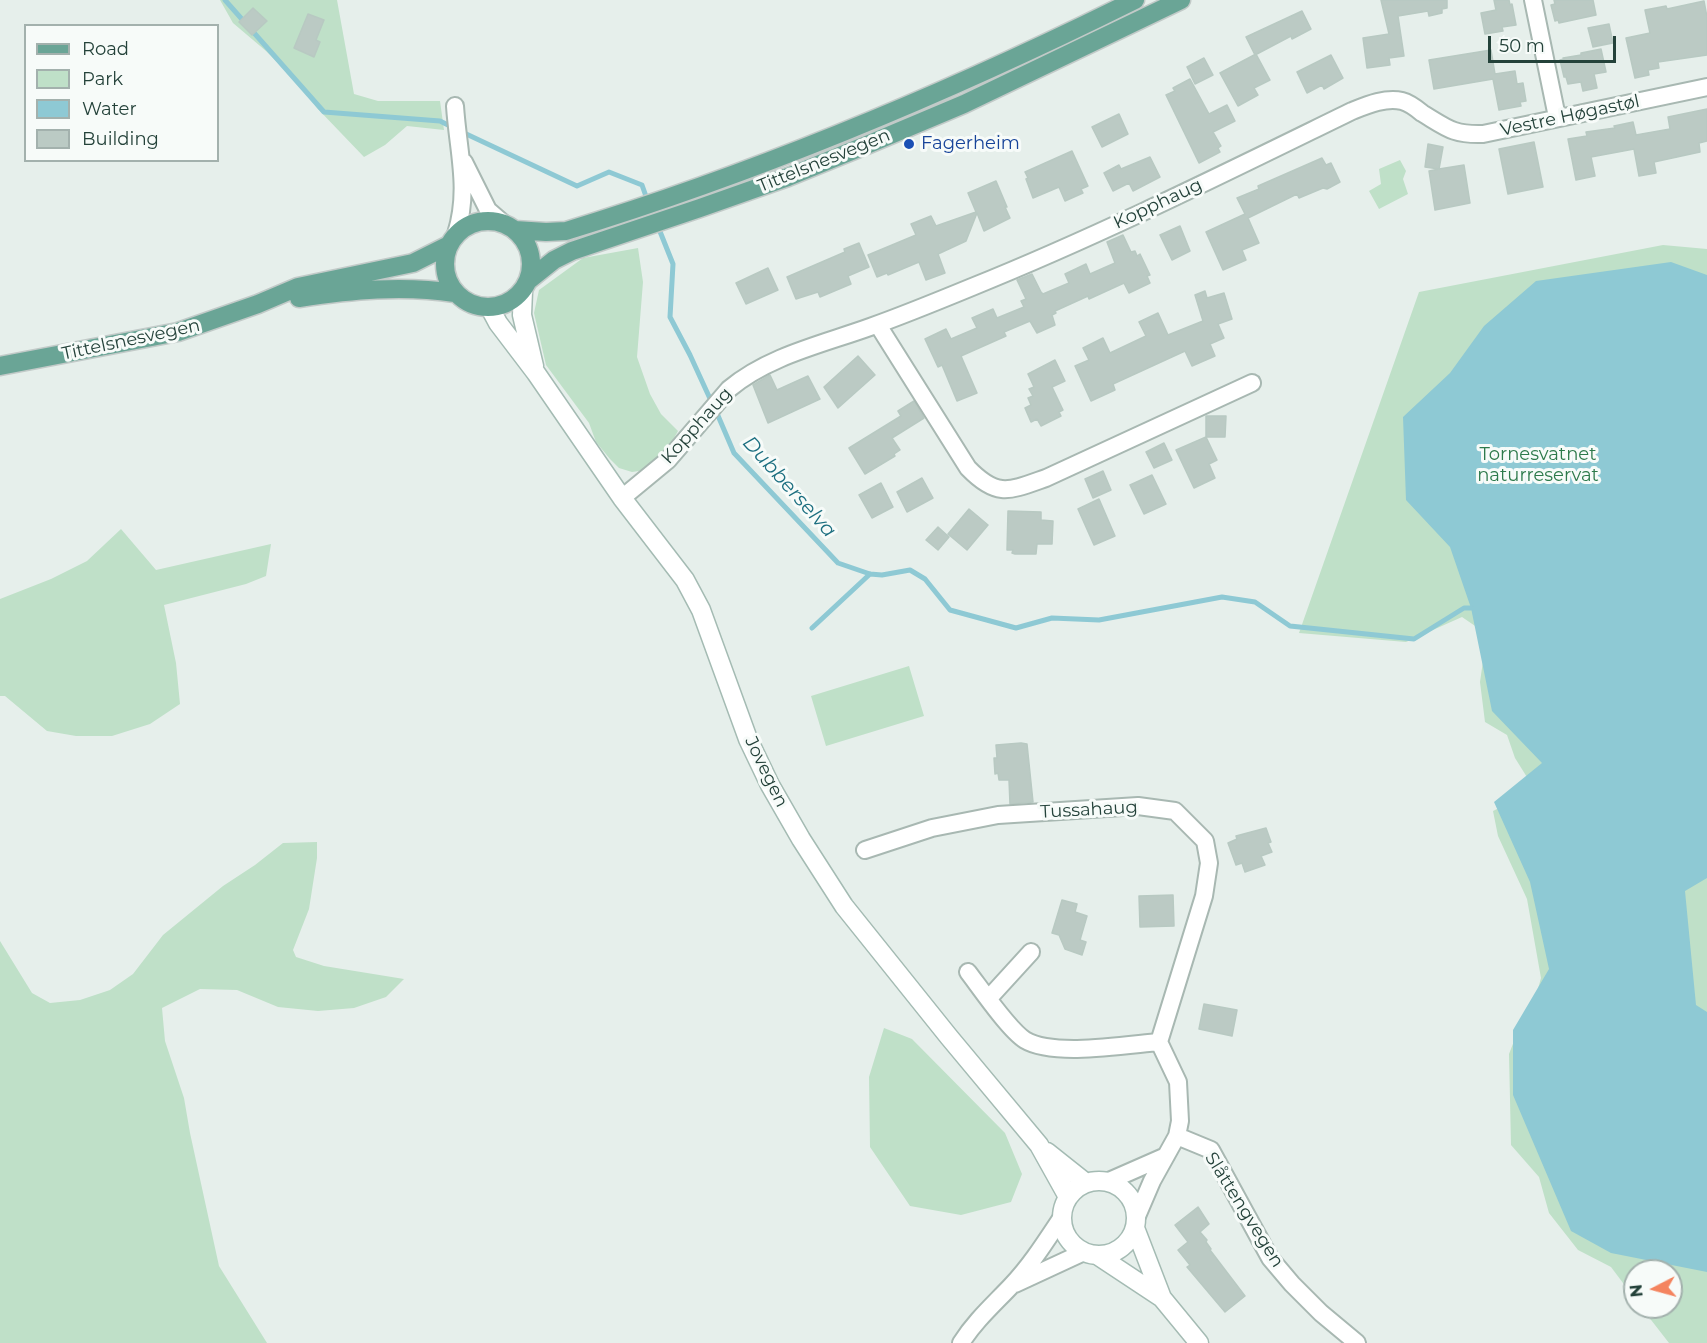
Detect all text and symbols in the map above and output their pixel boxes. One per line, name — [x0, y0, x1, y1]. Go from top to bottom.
legend — [24, 24, 219, 162]
scale bar — [1491, 24, 1618, 62]
text: 50 m — [1499, 35, 1545, 57]
text: Road — [82, 38, 129, 60]
text: Park — [82, 68, 123, 90]
street label: Vestre Høgastøl — [1498, 91, 1642, 141]
text: Water — [82, 98, 137, 120]
street label: Tittelsnesvegen — [755, 125, 893, 197]
text: Building — [82, 128, 159, 150]
place label: Fagerheim — [921, 133, 1020, 155]
marker: Fagerheim — [902, 137, 916, 151]
street label: Kopphaug — [1110, 174, 1206, 234]
street label: Tittelsnesvegen — [60, 315, 202, 365]
street label: Kopphaug — [657, 383, 737, 469]
water label: Dubberselva — [737, 431, 841, 543]
park label: Tornesvatnet naturreservat — [1477, 444, 1599, 486]
street label: Jovegen — [740, 733, 792, 811]
street label: Tussahaug — [1040, 797, 1138, 823]
street label: Slåttengvegen — [1200, 1148, 1288, 1272]
north arrow — [1623, 1259, 1683, 1319]
text: N — [1626, 1283, 1647, 1298]

